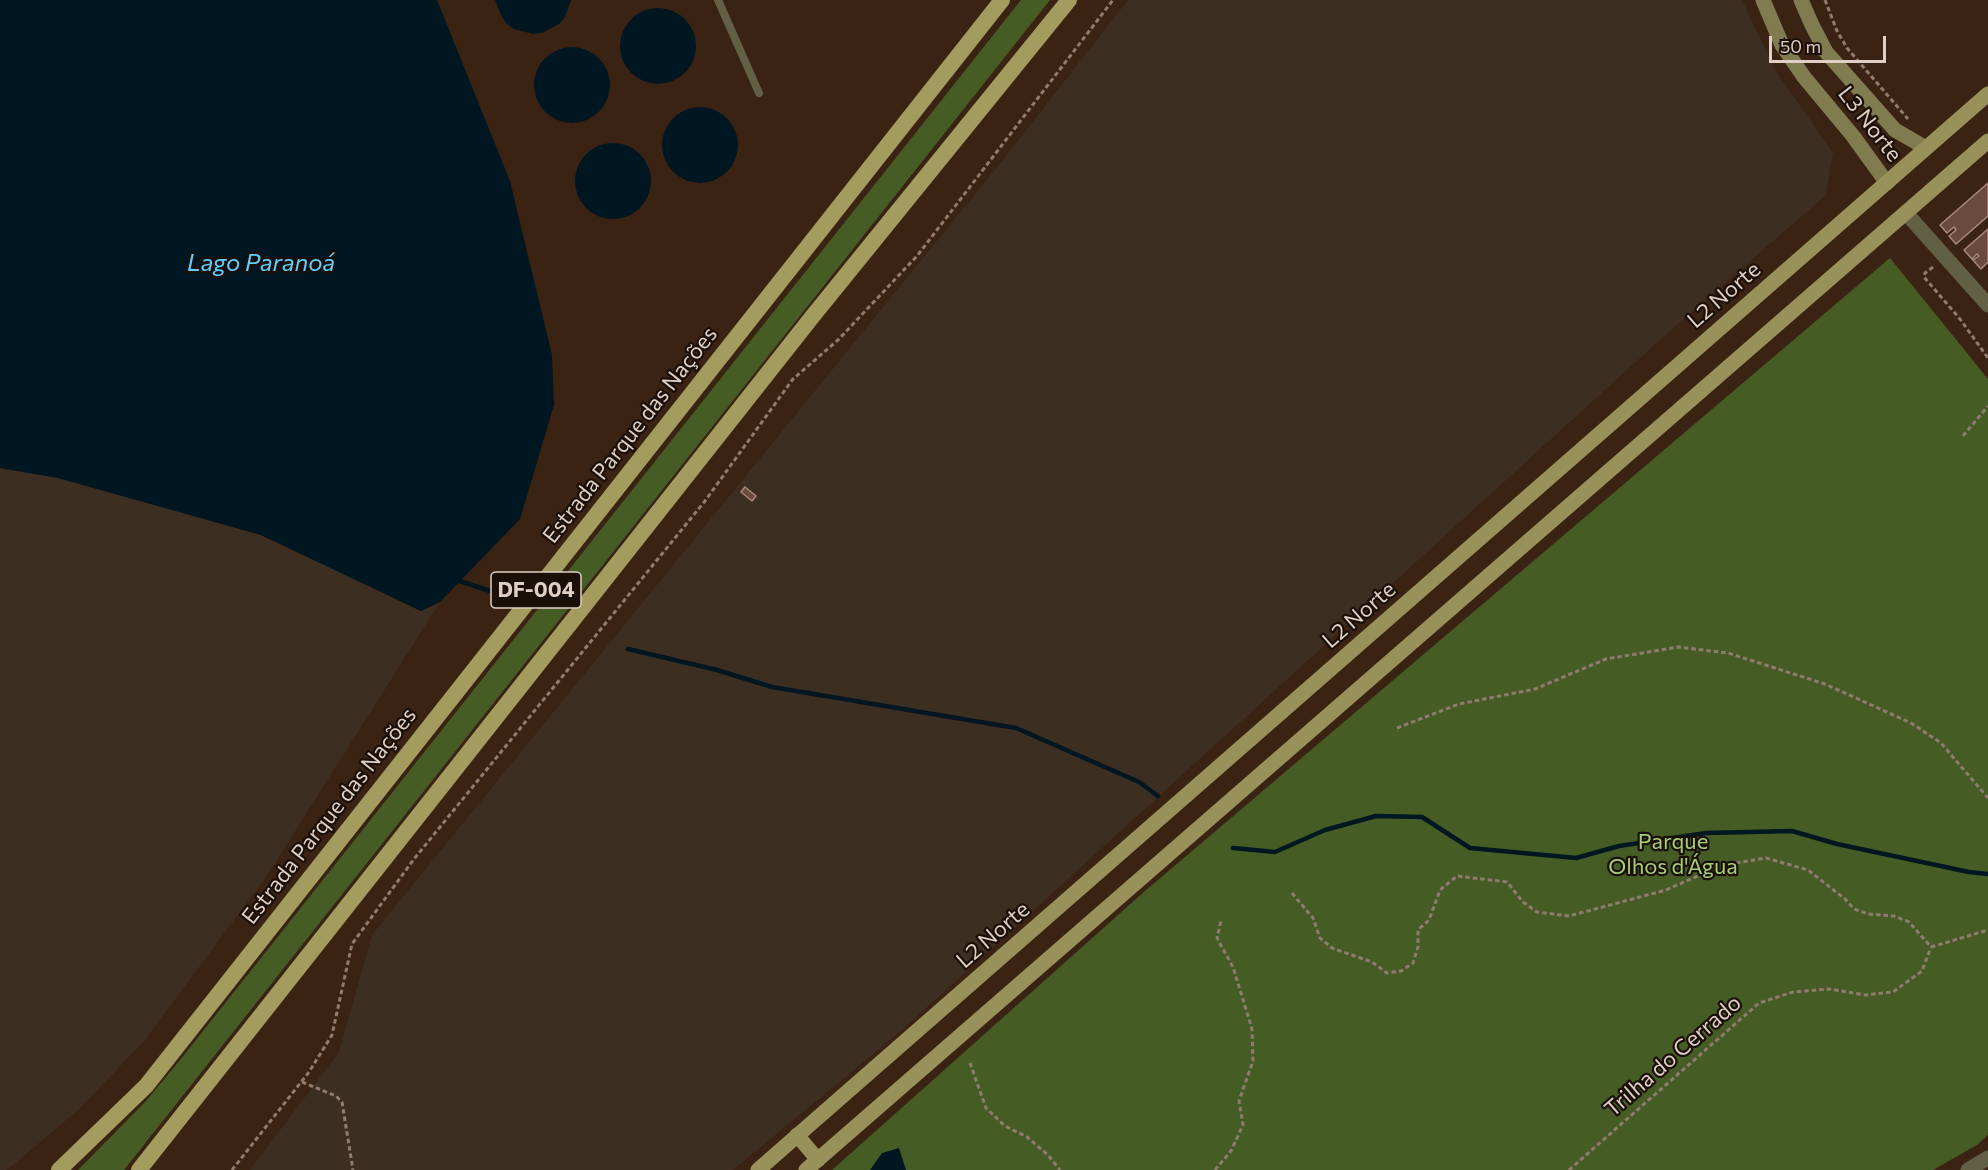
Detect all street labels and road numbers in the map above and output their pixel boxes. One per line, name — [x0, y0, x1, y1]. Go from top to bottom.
street label: L3 Norte — [1832, 81, 1908, 167]
street label: L2 Norte — [1682, 256, 1766, 334]
street label: Estrada Parque das Nações — [537, 322, 723, 548]
road number: DF-004 — [491, 572, 581, 608]
street label: L2 Norte — [1317, 576, 1401, 654]
street label: Estrada Parque das Nações — [236, 703, 422, 929]
street label: L2 Norte — [951, 896, 1035, 974]
street label: Trilha do Cerrado — [1599, 990, 1747, 1122]

